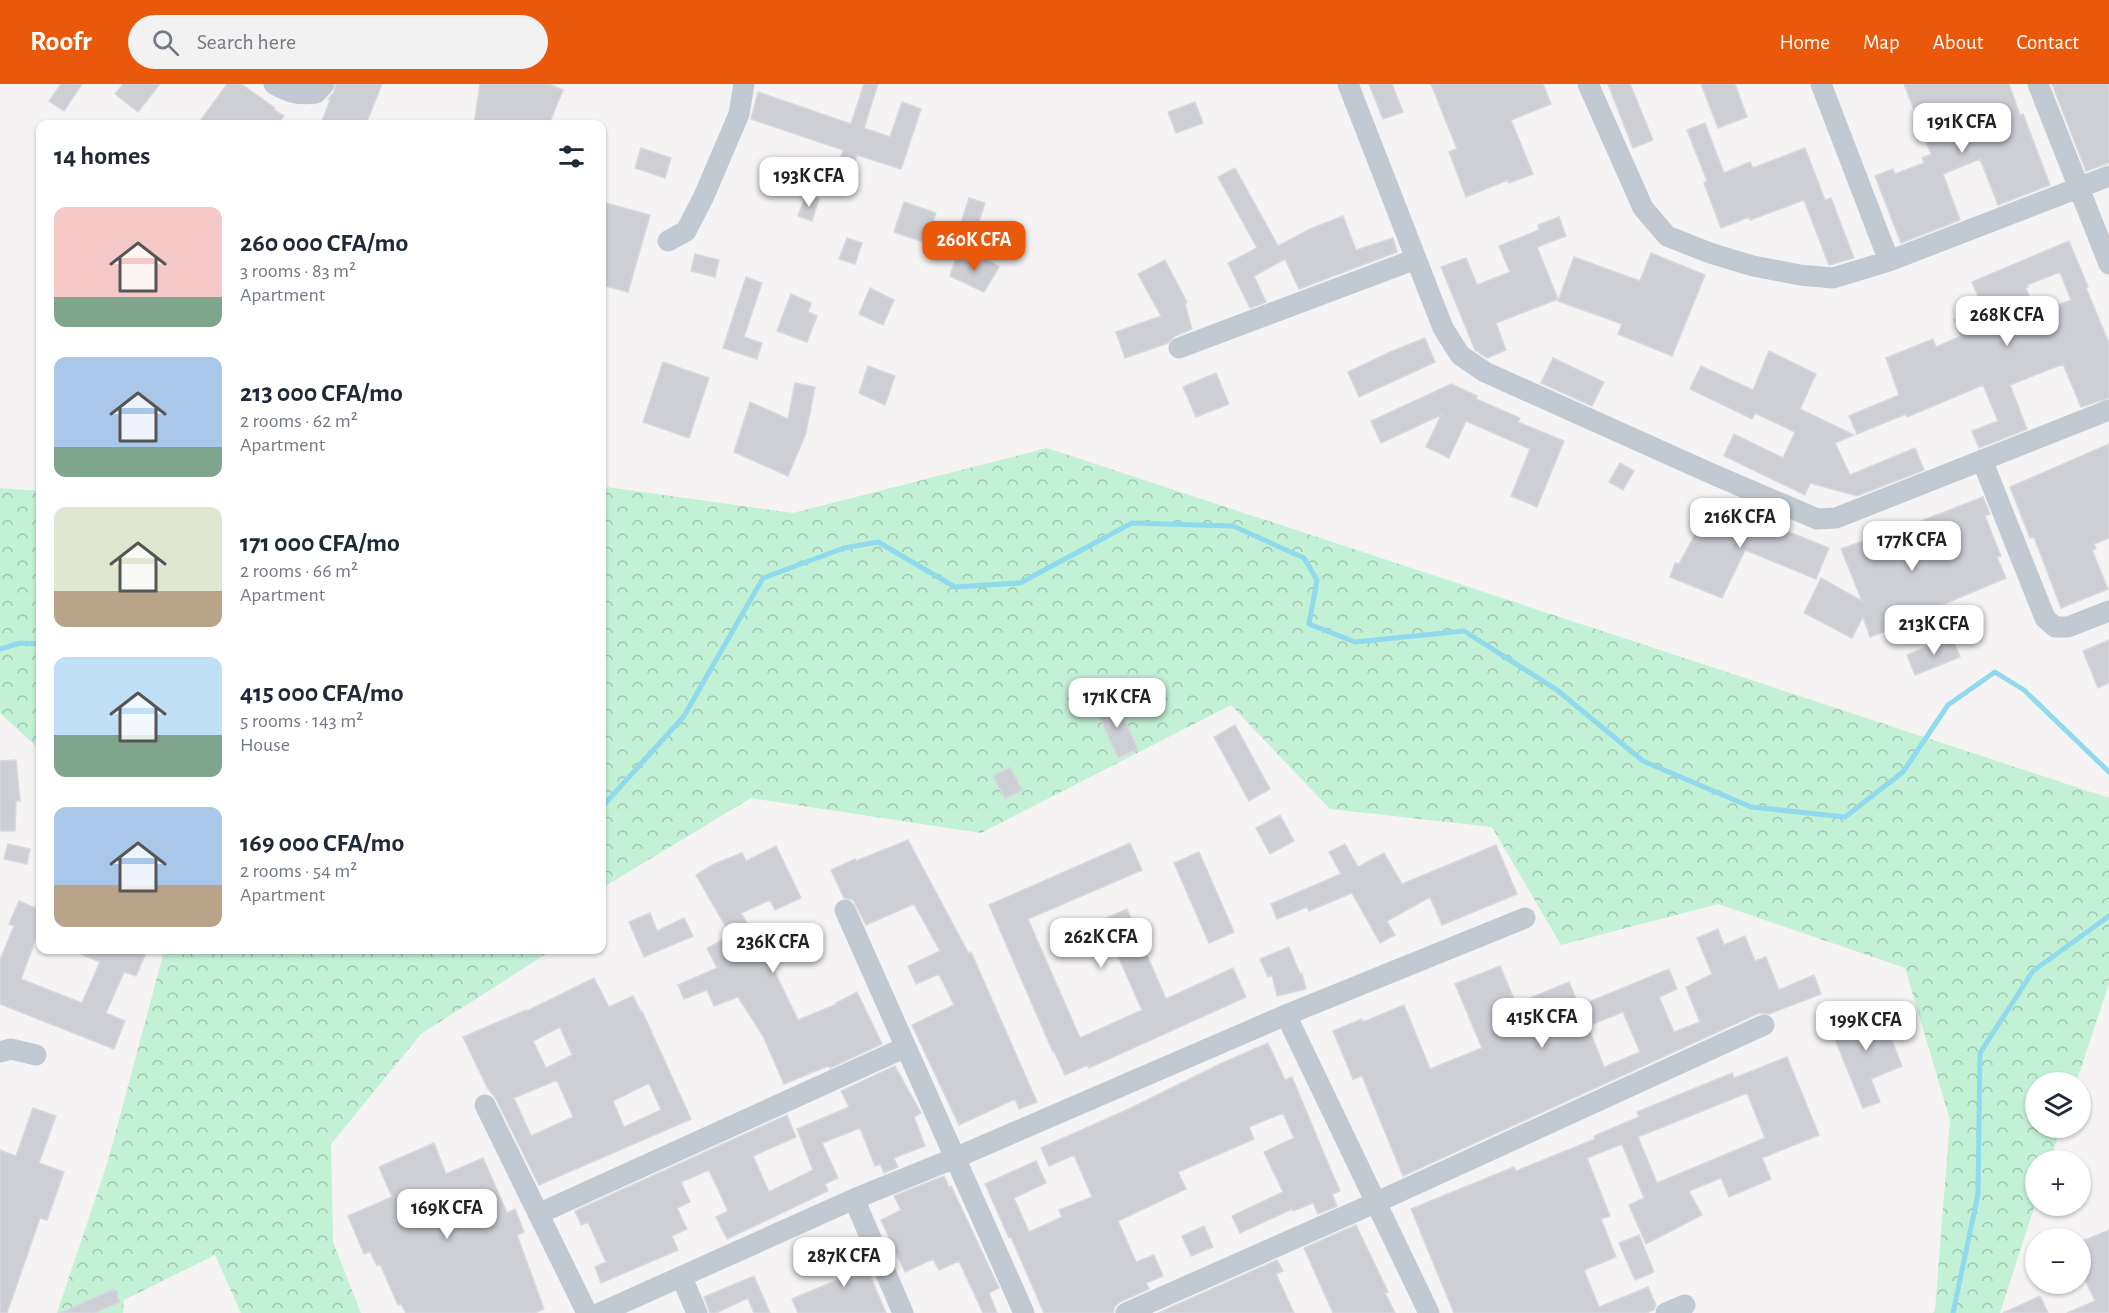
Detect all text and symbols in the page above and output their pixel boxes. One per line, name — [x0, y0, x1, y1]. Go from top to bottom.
search box — [128, 15, 548, 69]
icon: search — [149, 26, 182, 59]
text: Roofr — [30, 28, 92, 56]
text: Search here — [197, 31, 296, 53]
text: Home — [1779, 32, 1830, 53]
text: Map — [1863, 32, 1900, 53]
text: About — [1933, 32, 1983, 53]
text: Contact — [2016, 32, 2079, 53]
pin: 191K CFA — [1900, 103, 2024, 154]
text: 191K CFA — [1927, 112, 1997, 132]
icon: filters — [555, 140, 588, 173]
text: 14 homes — [54, 143, 150, 169]
pin: 193K CFA — [747, 157, 871, 208]
text: 193K CFA — [773, 166, 845, 186]
pin: 260K CFA — [912, 221, 1036, 272]
text: 260 000 CFA/mo — [240, 230, 408, 256]
text: 260K CFA — [936, 230, 1012, 250]
icon: home — [102, 231, 174, 303]
text: 3 rooms · 83 m² — [240, 261, 356, 281]
text: Apartment — [240, 285, 325, 305]
pin: 268K CFA — [1945, 296, 2069, 347]
text: 268K CFA — [1970, 305, 2044, 325]
text: 213 000 CFA/mo — [240, 380, 403, 406]
icon: home — [102, 381, 174, 453]
text: 2 rooms · 62 m² — [240, 411, 358, 431]
text: Apartment — [240, 435, 325, 455]
pin: 216K CFA — [1678, 498, 1802, 549]
text: 216K CFA — [1704, 507, 1776, 527]
pin: 177K CFA — [1850, 521, 1974, 572]
text: 171 000 CFA/mo — [240, 530, 400, 556]
text: 177K CFA — [1877, 530, 1947, 550]
icon: home — [102, 531, 174, 603]
text: 2 rooms · 66 m² — [240, 561, 358, 581]
text: Apartment — [240, 585, 325, 605]
pin: 213K CFA — [1872, 605, 1996, 656]
text: 213K CFA — [1899, 614, 1969, 634]
pin: 171K CFA — [1055, 678, 1179, 729]
text: 415 000 CFA/mo — [240, 680, 404, 706]
icon: home — [102, 681, 174, 753]
text: 171K CFA — [1083, 687, 1151, 707]
text: 5 rooms · 143 m² — [240, 711, 363, 731]
text: House — [240, 735, 290, 755]
text: 169 000 CFA/mo — [240, 830, 404, 856]
icon: home — [102, 831, 174, 903]
text: 2 rooms · 54 m² — [240, 861, 357, 881]
text: Apartment — [240, 885, 325, 905]
pin: 262K CFA — [1039, 918, 1163, 969]
pin: 236K CFA — [711, 923, 835, 974]
text: 262K CFA — [1064, 927, 1138, 947]
text: 236K CFA — [736, 932, 810, 952]
pin: 415K CFA — [1480, 998, 1604, 1049]
pin: 199K CFA — [1804, 1001, 1928, 1052]
text: 415K CFA — [1506, 1007, 1578, 1027]
text: 199K CFA — [1830, 1010, 1902, 1030]
map controls — [2025, 1072, 2091, 1294]
button: layers — [2025, 1072, 2091, 1138]
button: + — [2025, 1150, 2091, 1216]
pin: 169K CFA — [385, 1189, 509, 1240]
text: 169K CFA — [411, 1198, 483, 1218]
button: − — [2025, 1228, 2091, 1294]
pin: 287K CFA — [782, 1237, 906, 1288]
text: 287K CFA — [807, 1246, 881, 1266]

